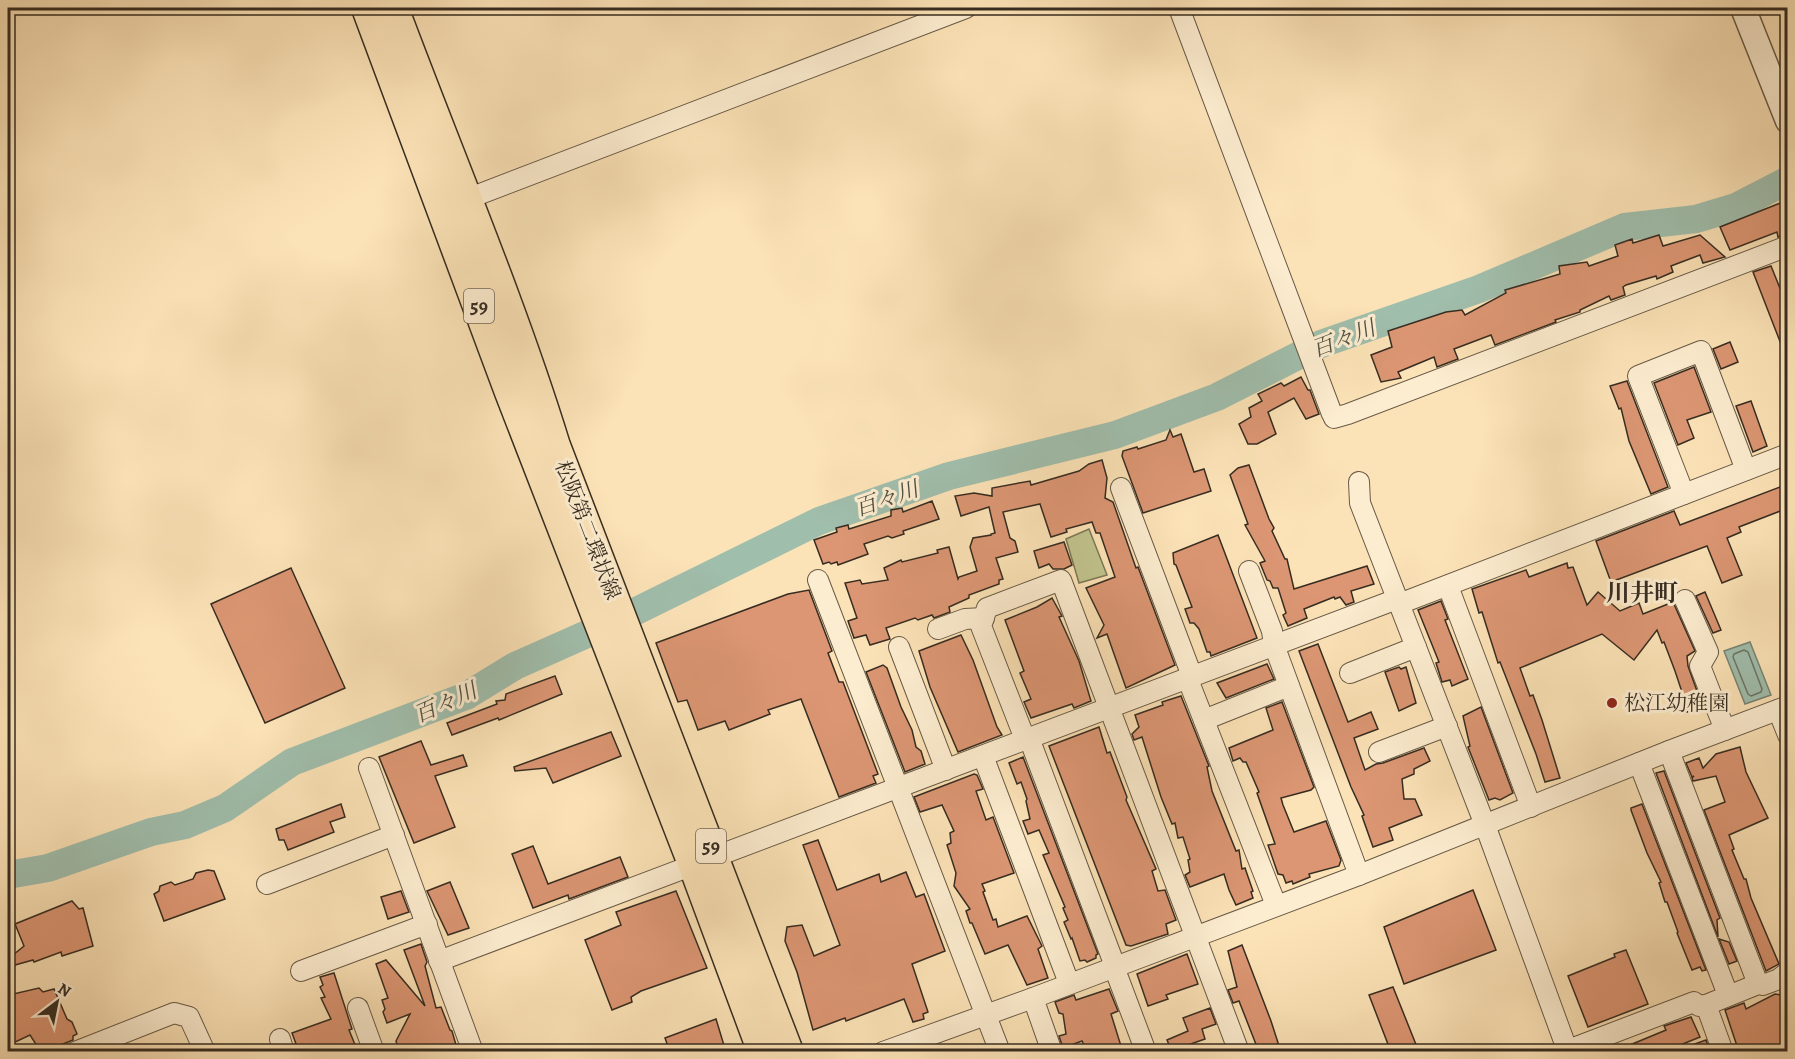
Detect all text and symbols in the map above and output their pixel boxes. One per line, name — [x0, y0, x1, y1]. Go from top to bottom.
road number: 59 — [464, 289, 494, 323]
water label: 百々川 — [1307, 312, 1381, 365]
street label: 松阪第二環状線 — [549, 456, 627, 604]
water label: 百々川 — [850, 473, 924, 524]
district label: 川井町 — [1606, 577, 1678, 609]
water label: 百々川 — [409, 675, 483, 730]
place label: 松江幼稚園 — [1624, 689, 1729, 717]
marker: 松江幼稚園 — [1605, 696, 1619, 710]
road number: 59 — [696, 829, 726, 863]
north arrow — [27, 972, 87, 1032]
text: N — [54, 978, 75, 1003]

